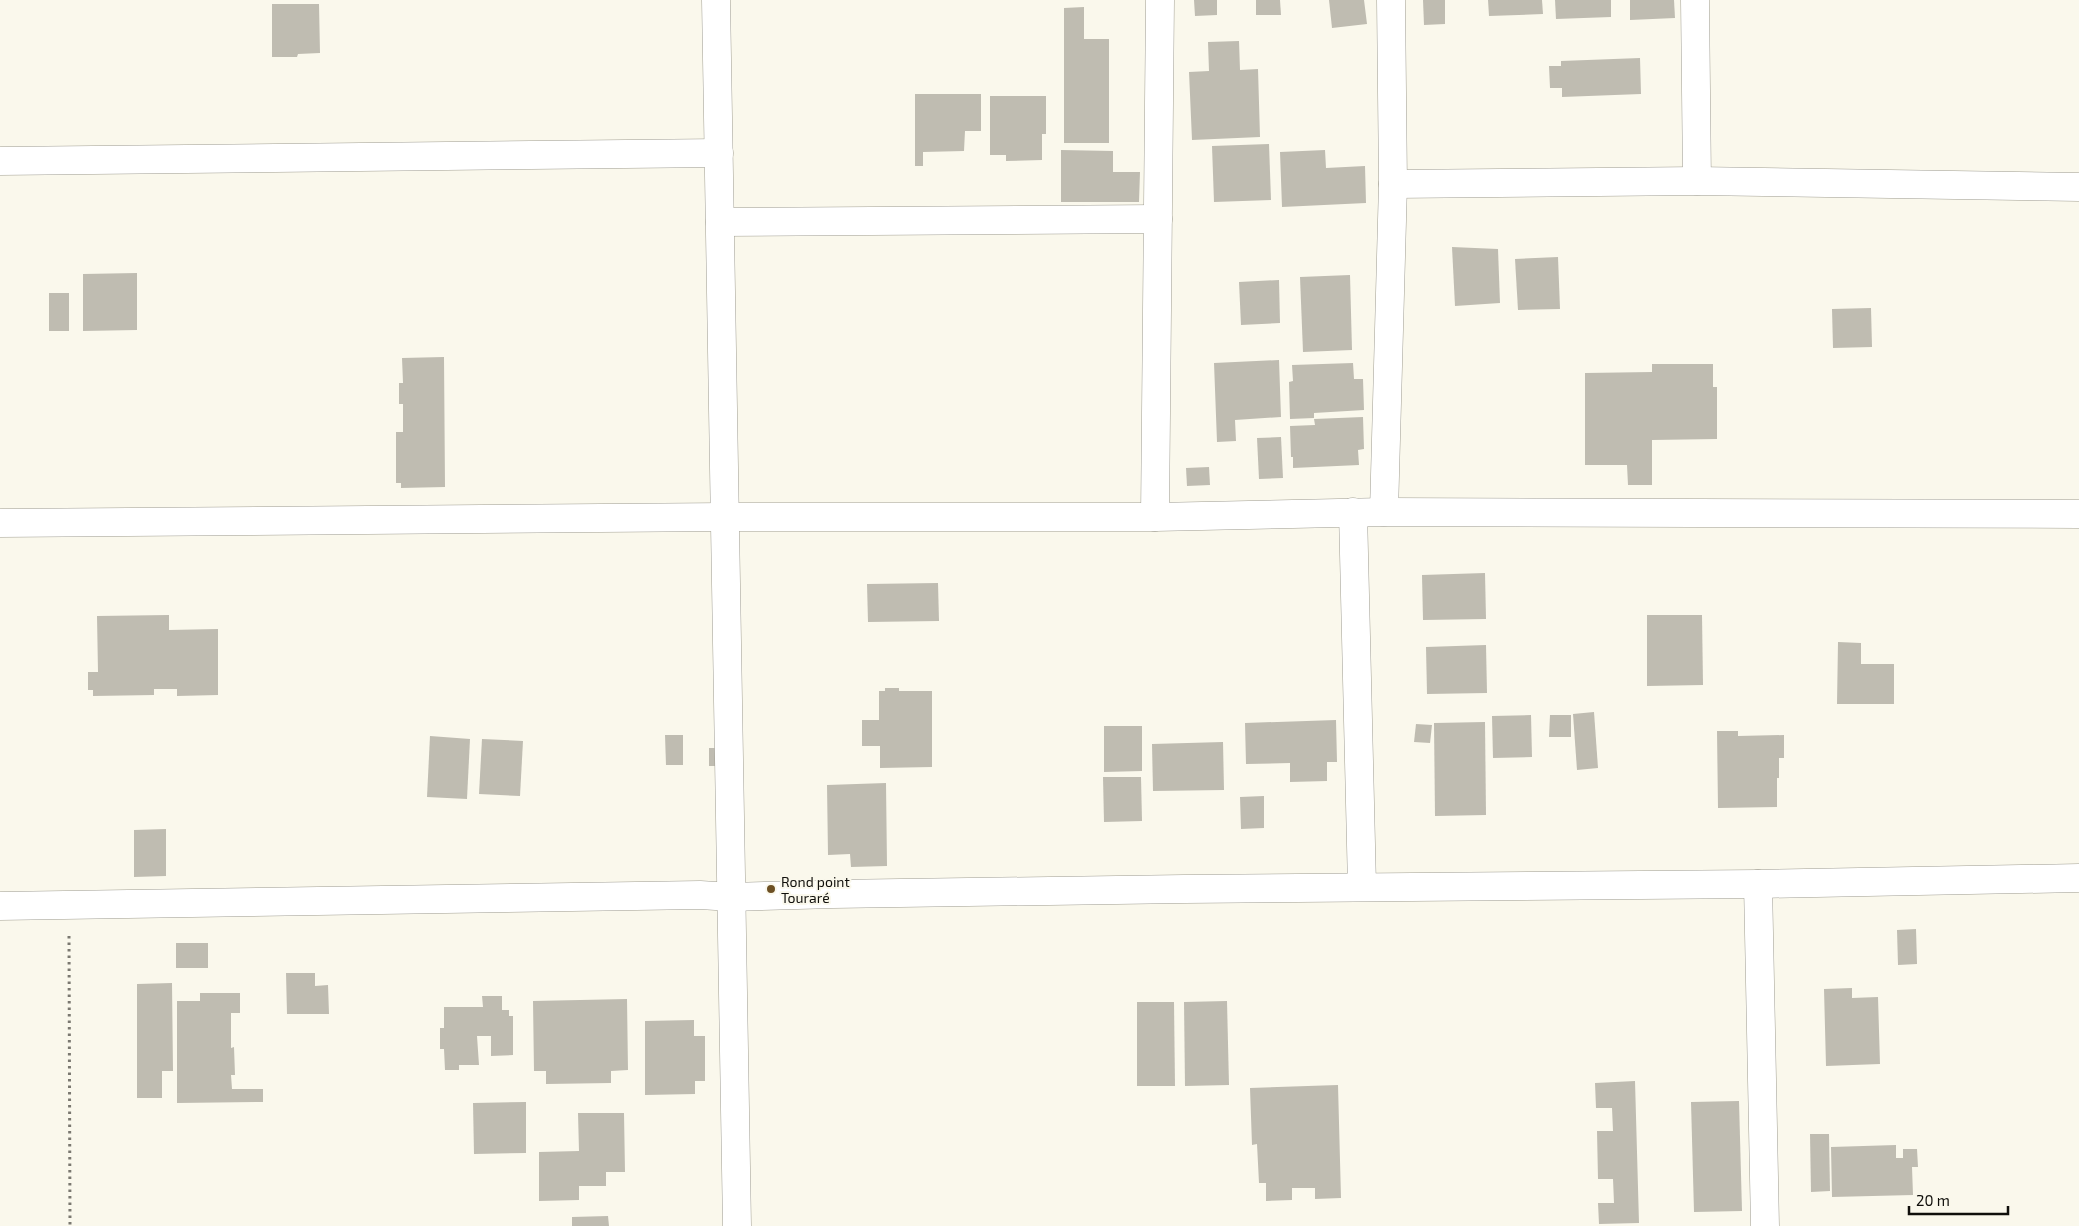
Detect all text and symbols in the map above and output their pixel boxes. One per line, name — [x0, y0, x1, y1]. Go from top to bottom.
place label: Rond point Touraré — [781, 873, 850, 906]
marker: Rond point Touraré — [765, 883, 777, 895]
scale bar — [1909, 1184, 2008, 1216]
text: 20 m — [1916, 1191, 1950, 1209]

